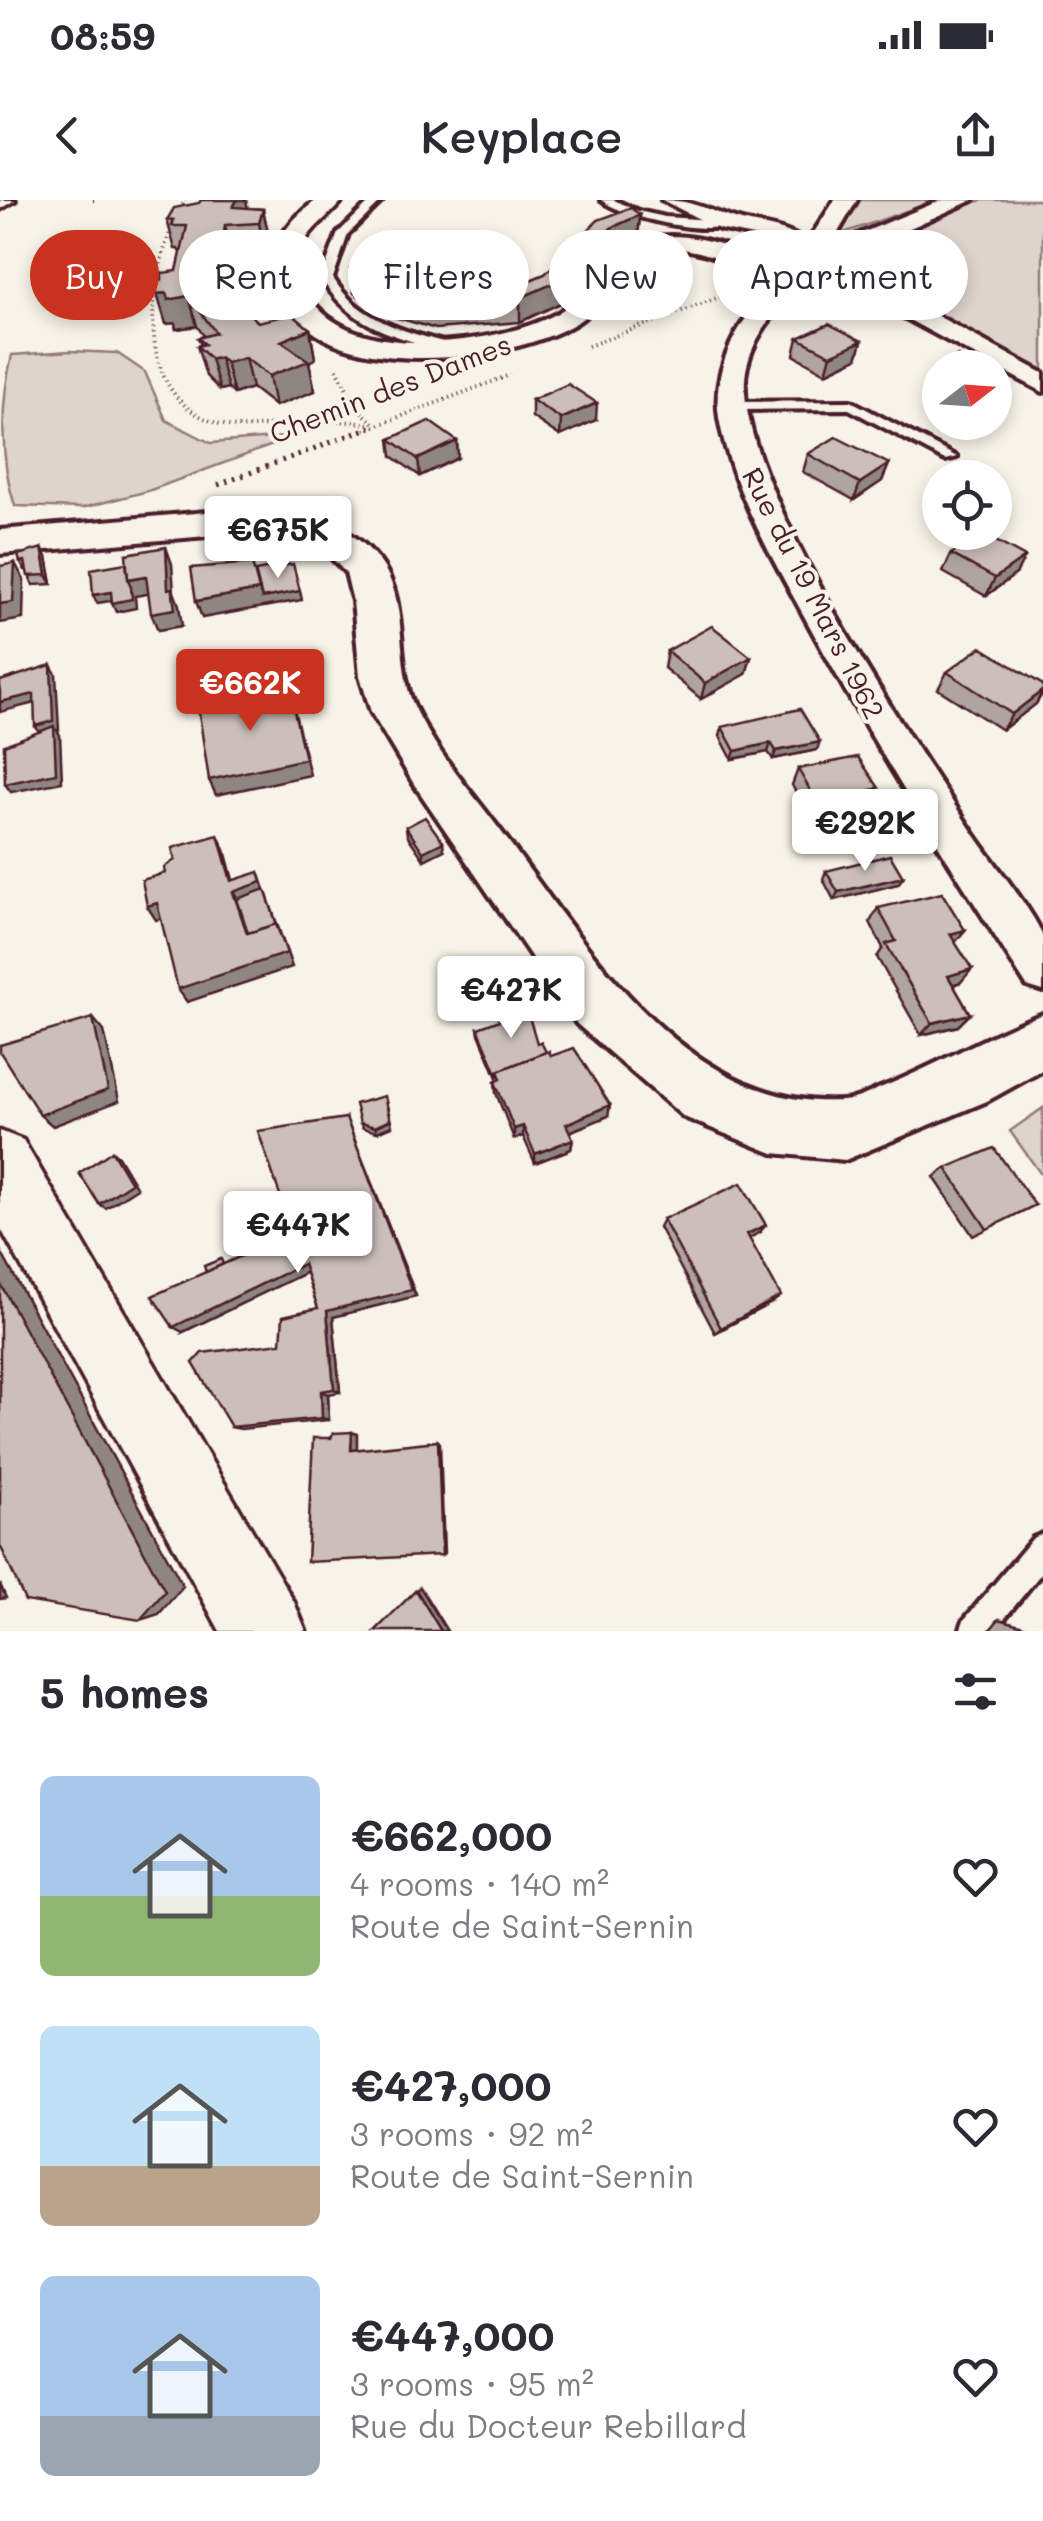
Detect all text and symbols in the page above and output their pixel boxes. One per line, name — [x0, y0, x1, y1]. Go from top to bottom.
text: 08:59 — [50, 10, 155, 60]
text: Keyplace — [421, 106, 622, 164]
icon: back — [40, 108, 95, 163]
icon: share — [948, 108, 1003, 163]
chip: Buy — [30, 230, 159, 320]
chip: Rent — [179, 230, 328, 320]
chip: Filters — [348, 230, 529, 320]
chip: New — [549, 230, 693, 320]
chip: Apartment — [713, 230, 968, 320]
street label: Chemin des Dames — [264, 325, 516, 451]
north arrow — [922, 350, 1012, 440]
map controls — [922, 350, 1012, 550]
button: locate — [922, 460, 1012, 550]
street label: Rue du 19 Mars 1962 — [735, 461, 893, 725]
pin: €675K — [208, 496, 348, 581]
text: €675K — [227, 507, 329, 549]
pin: €662K — [180, 649, 320, 734]
text: €662K — [198, 660, 302, 702]
pin: €292K — [795, 789, 935, 874]
text: €292K — [814, 800, 916, 842]
pin: €427K — [441, 956, 581, 1041]
text: €427K — [459, 967, 563, 1009]
pin: €447K — [228, 1191, 368, 1276]
text: €447K — [245, 1202, 351, 1244]
text: 5 homes — [40, 1664, 209, 1719]
icon: filters — [948, 1664, 1003, 1719]
text: €662,000 — [350, 1807, 552, 1862]
icon: home — [120, 1816, 240, 1936]
icon: heart — [948, 1849, 1003, 1904]
text: 4 rooms · 140 m² — [350, 1862, 609, 1904]
text: Route de Saint-Sernin — [350, 1904, 694, 1946]
text: €427,000 — [350, 2057, 551, 2112]
icon: home — [120, 2066, 240, 2186]
icon: heart — [948, 2099, 1003, 2154]
text: 3 rooms · 92 m² — [350, 2112, 593, 2154]
text: Route de Saint-Sernin — [350, 2154, 694, 2196]
text: €447,000 — [350, 2307, 555, 2362]
icon: home — [120, 2316, 240, 2436]
icon: heart — [948, 2349, 1003, 2404]
text: 3 rooms · 95 m² — [350, 2362, 594, 2404]
text: Rue du Docteur Rebillard — [350, 2404, 746, 2446]

